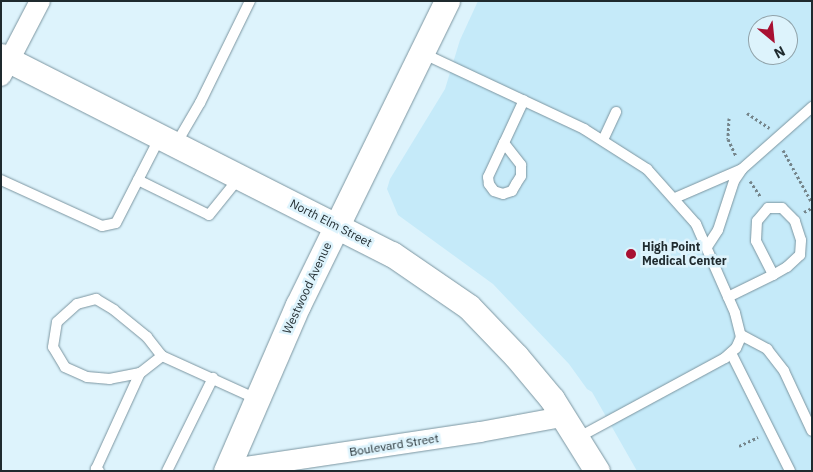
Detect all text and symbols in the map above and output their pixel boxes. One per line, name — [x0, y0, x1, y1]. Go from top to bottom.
north arrow — [748, 15, 798, 65]
text: N — [771, 42, 788, 63]
street label: North Elm Street — [288, 196, 374, 250]
street label: Westwood Avenue — [279, 240, 335, 336]
place label: High Point Medical Center — [642, 240, 727, 268]
marker: High Point Medical Center — [624, 247, 638, 261]
street label: Boulevard Street — [348, 431, 440, 459]

